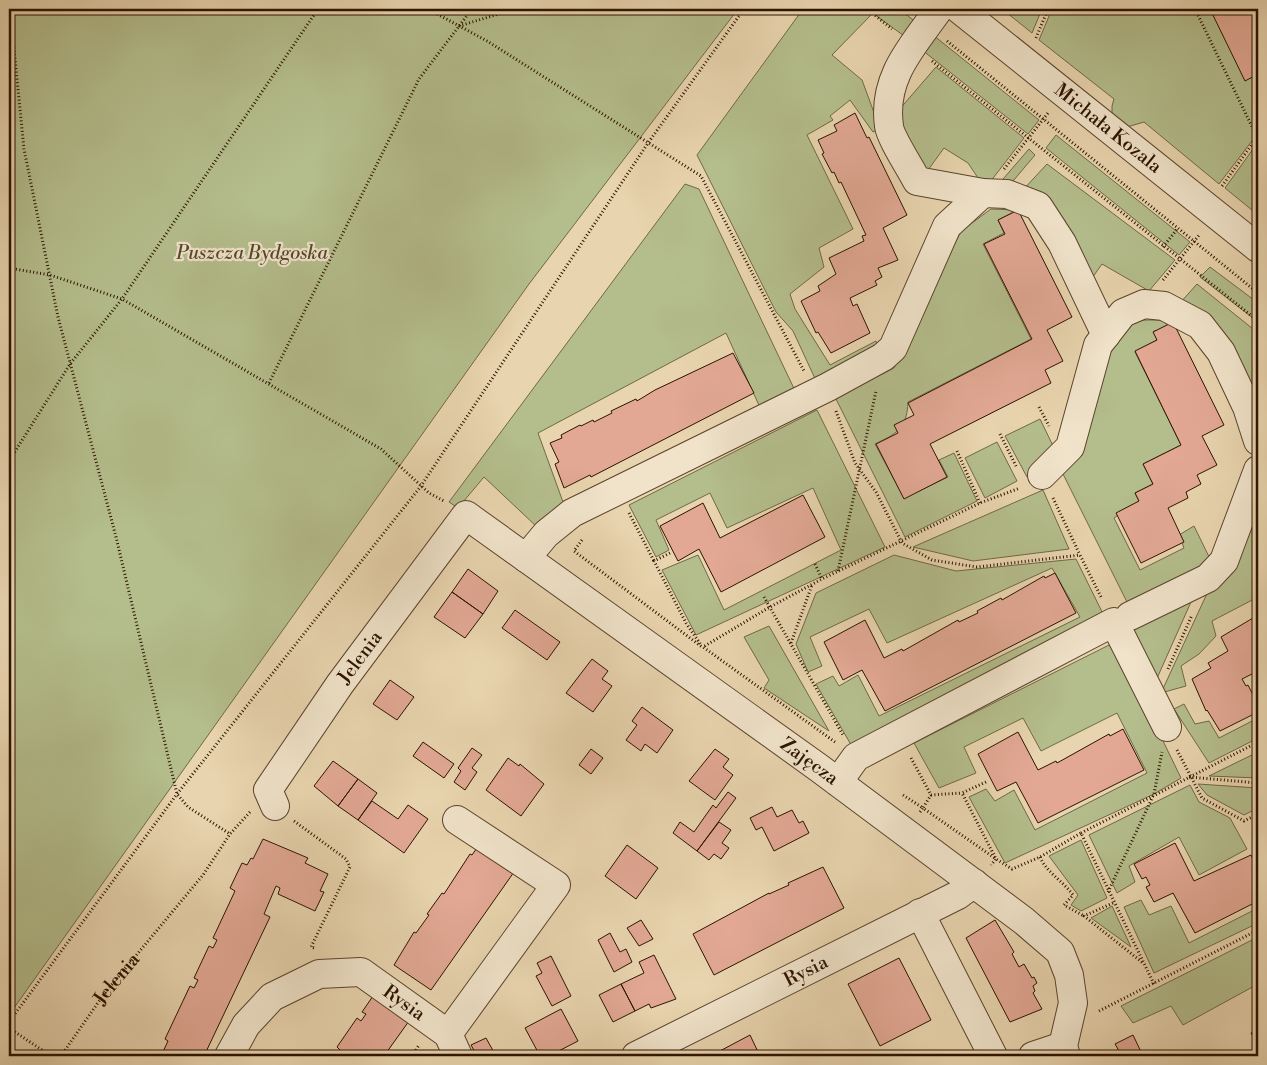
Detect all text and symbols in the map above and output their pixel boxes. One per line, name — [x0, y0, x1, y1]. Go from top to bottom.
street label: Michała Kozala — [1050, 78, 1167, 179]
park label: Puszcza Bydgoska — [175, 241, 328, 265]
street label: Jelenia — [332, 626, 388, 689]
street label: Zajęcza — [776, 732, 844, 791]
street label: Jelenia — [88, 948, 145, 1010]
street label: Rysia — [780, 950, 832, 992]
street label: Rysia — [378, 980, 430, 1026]

